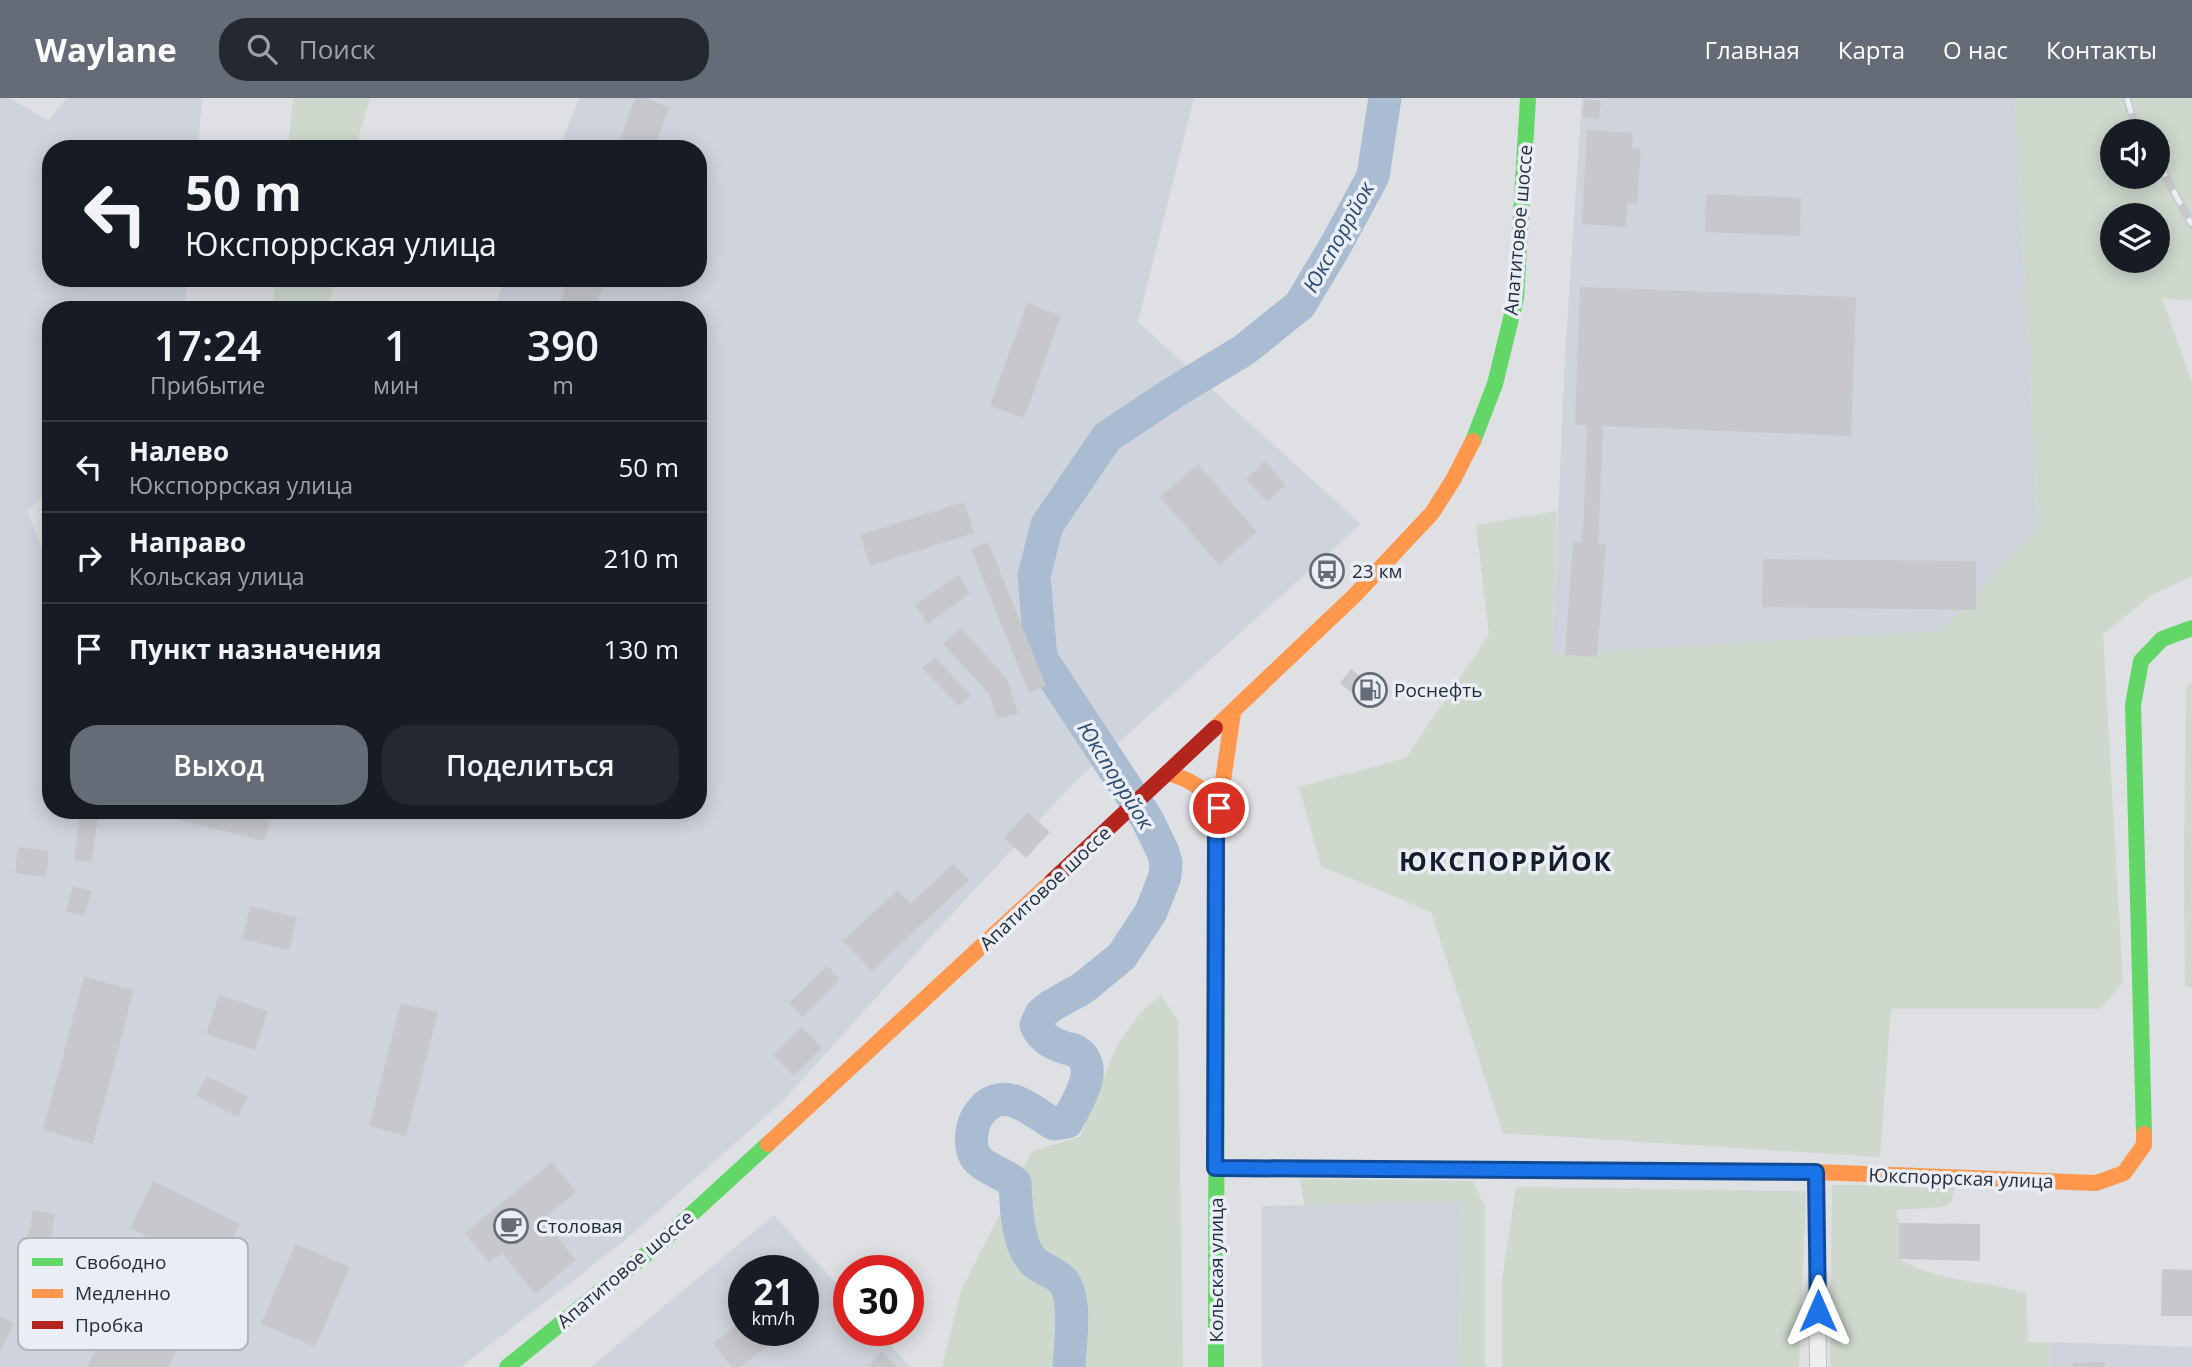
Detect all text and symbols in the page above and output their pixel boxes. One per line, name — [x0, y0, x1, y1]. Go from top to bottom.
search box — [219, 18, 709, 81]
text: Waylane — [35, 27, 177, 72]
icon: search — [243, 30, 281, 68]
text: Поиск — [299, 31, 376, 67]
text: Главная — [1705, 33, 1800, 66]
text: Карта — [1838, 33, 1905, 66]
text: О нас — [1943, 33, 2008, 66]
text: Контакты — [2046, 33, 2157, 66]
map controls — [2100, 119, 2170, 273]
button: sound — [2100, 119, 2170, 189]
street label: Апатитовое шоссе — [1498, 144, 1538, 316]
text: 50 m — [185, 159, 302, 225]
icon: left — [70, 168, 161, 259]
water label: Юкспоррйок — [1296, 175, 1381, 297]
button: layers — [2100, 203, 2170, 273]
text: Юкспоррская улица — [185, 222, 497, 265]
text: 17:24 — [154, 316, 261, 373]
text: 1 — [384, 316, 408, 373]
text: 390 — [527, 316, 599, 373]
text: Прибытие — [150, 369, 265, 401]
text: мин — [373, 369, 419, 401]
text: m — [552, 369, 574, 401]
text: Налево — [129, 433, 229, 469]
icon: left — [70, 448, 108, 486]
text: 50 m — [618, 449, 679, 485]
text: Юкспоррская улица — [129, 469, 353, 501]
text: Направо — [129, 524, 246, 560]
icon: right — [70, 539, 108, 577]
text: 210 m — [604, 540, 679, 576]
bus stop icon: 23 км — [1308, 552, 1346, 590]
place label: 23 км — [1352, 558, 1402, 584]
text: Кольская улица — [129, 560, 304, 592]
icon: arrive — [70, 630, 108, 668]
text: Пункт назначения — [129, 631, 382, 667]
text: 130 m — [604, 631, 679, 667]
fuel station icon: Роснефть — [1351, 671, 1389, 709]
place label: Роснефть — [1394, 677, 1482, 703]
water label: Юкспоррйок — [1072, 716, 1161, 836]
button: Выход — [70, 725, 368, 805]
button: Поделиться — [382, 725, 679, 805]
pin — [1189, 778, 1249, 838]
icon: arrive — [1200, 789, 1238, 827]
street label: Апатитовое шоссе — [974, 820, 1116, 956]
district label: ЮКСПОРРЙОК — [1399, 843, 1613, 879]
street label: Юкспоррская улица — [1868, 1162, 2054, 1194]
street label: Кольская улица — [1203, 1198, 1229, 1342]
street label: Апатитовое шоссе — [551, 1204, 699, 1334]
cafe icon: Столовая — [492, 1207, 530, 1245]
place label: Столовая — [536, 1213, 623, 1239]
legend — [18, 1238, 248, 1350]
text: Свободно — [75, 1249, 166, 1275]
speed limit sign: 30 — [833, 1255, 924, 1346]
text: 21 — [753, 1268, 794, 1315]
position arrow — [1781, 1274, 1855, 1348]
text: Медленно — [75, 1280, 171, 1306]
text: km/h — [752, 1306, 795, 1330]
text: Пробка — [75, 1312, 144, 1338]

